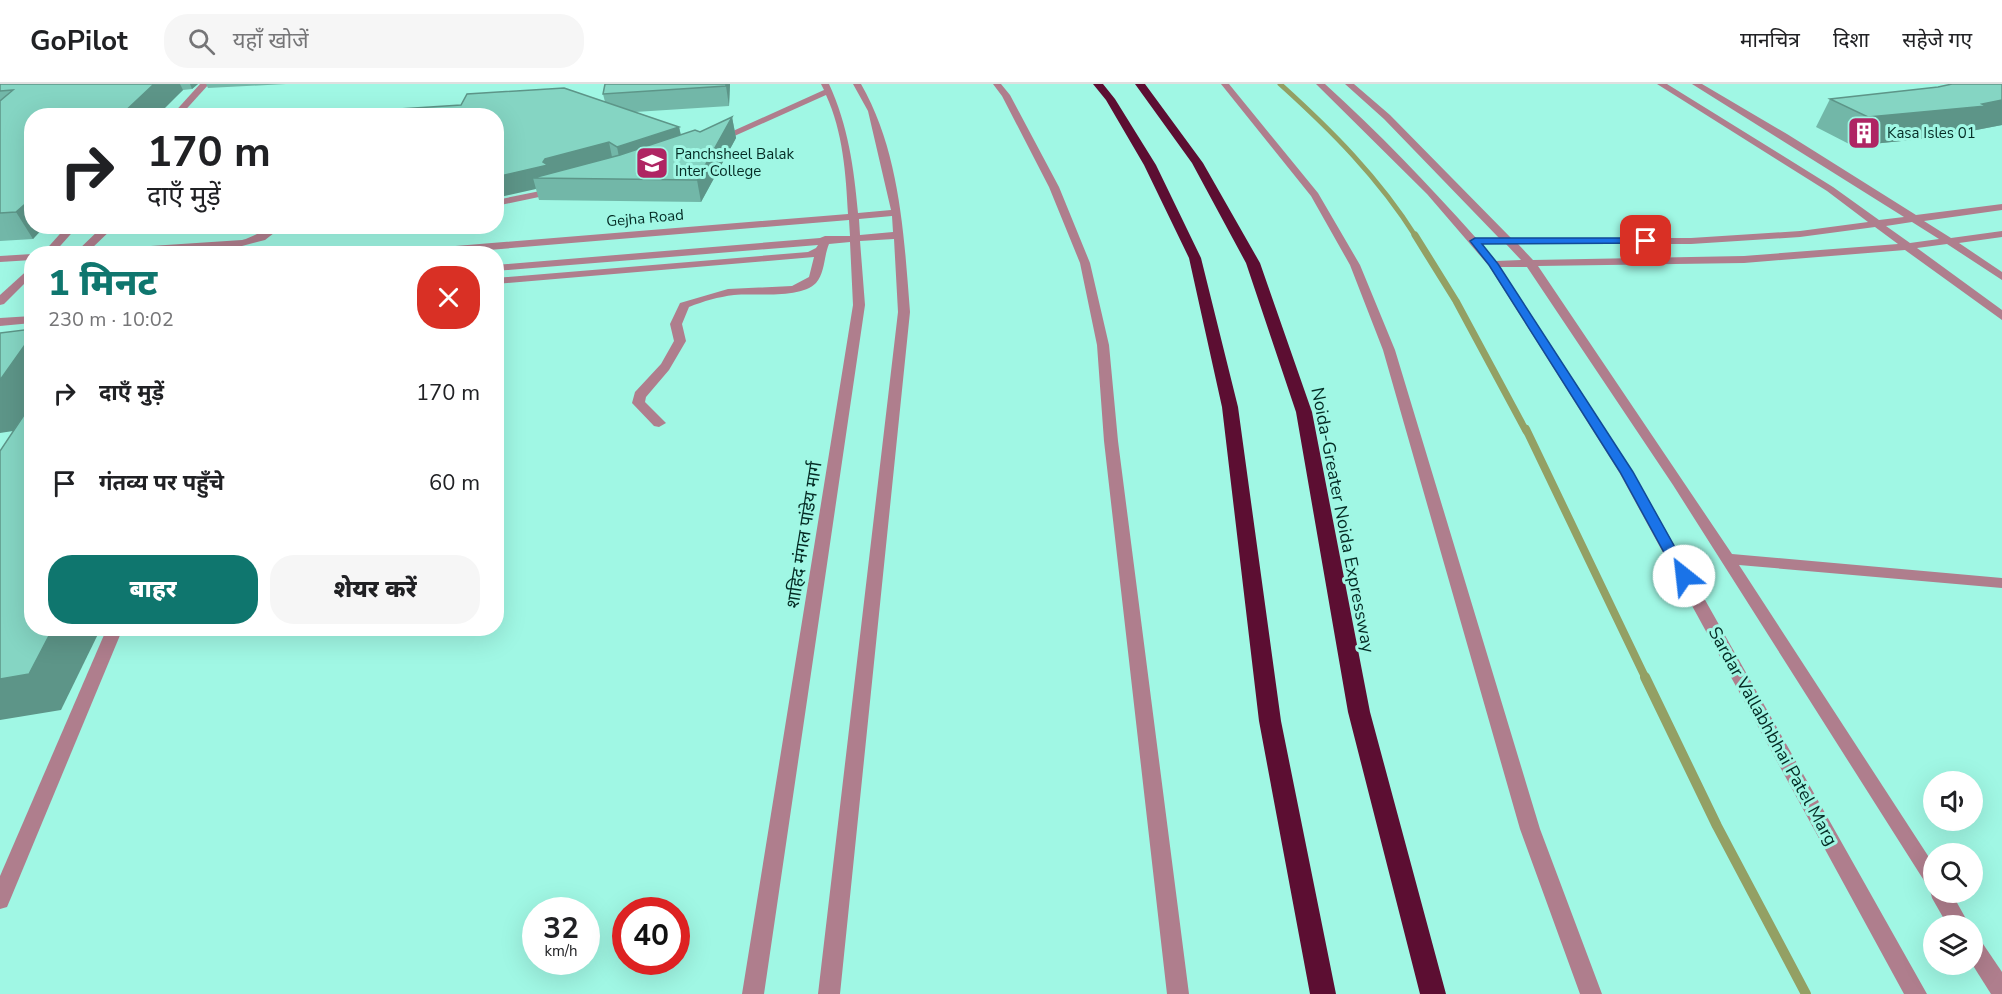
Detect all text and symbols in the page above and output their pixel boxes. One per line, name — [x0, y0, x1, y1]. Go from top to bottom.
search box — [164, 14, 584, 68]
text: GoPilot — [30, 22, 128, 60]
icon: search — [185, 25, 218, 58]
text: यहाँ खोजें — [233, 26, 308, 56]
text: मानचित्र — [1740, 26, 1800, 54]
text: दिशा — [1833, 26, 1869, 54]
text: सहेजे गए — [1902, 26, 1972, 54]
building icon: Kasa Isles 01 — [1846, 115, 1882, 151]
place label: Kasa Isles 01 — [1887, 123, 1976, 143]
text: 170 m — [147, 124, 271, 181]
icon: right — [48, 132, 126, 210]
place label: Panchsheel Balak Inter College — [675, 144, 795, 181]
school or university icon: Panchsheel Balak Inter College — [634, 145, 670, 181]
text: दाएँ मुड़ें — [147, 178, 221, 215]
street label: Gejha Road — [605, 205, 685, 231]
pin — [1620, 215, 1671, 266]
icon: arrive — [1629, 224, 1662, 257]
text: 1 मिनट — [48, 259, 157, 308]
button: close — [417, 266, 480, 329]
text: 230 m · 10:02 — [48, 306, 174, 333]
icon: right — [48, 377, 81, 410]
text: दाएँ मुड़ें — [99, 378, 164, 408]
text: 170 m — [416, 378, 480, 408]
street label: Noida-Greater Noida Expressway — [1305, 385, 1381, 655]
street label: शाहिद मंगल पांडेय मार्ग — [781, 459, 828, 610]
icon: arrive — [48, 467, 81, 500]
text: गंतव्य पर पहुँचे — [99, 468, 224, 498]
text: 60 m — [429, 468, 480, 498]
position arrow — [1652, 544, 1716, 608]
button: बाहर — [48, 555, 258, 624]
button: शेयर करें — [270, 555, 480, 624]
street label: Sardar Vallabhbhai Patel Marg — [1703, 622, 1843, 850]
map controls — [1923, 771, 1983, 975]
button: sound — [1923, 771, 1983, 831]
button: search — [1923, 843, 1983, 903]
speed limit sign: 40 — [612, 897, 690, 975]
text: 32 — [543, 908, 579, 949]
button: layers — [1923, 915, 1983, 975]
text: km/h — [544, 941, 578, 961]

